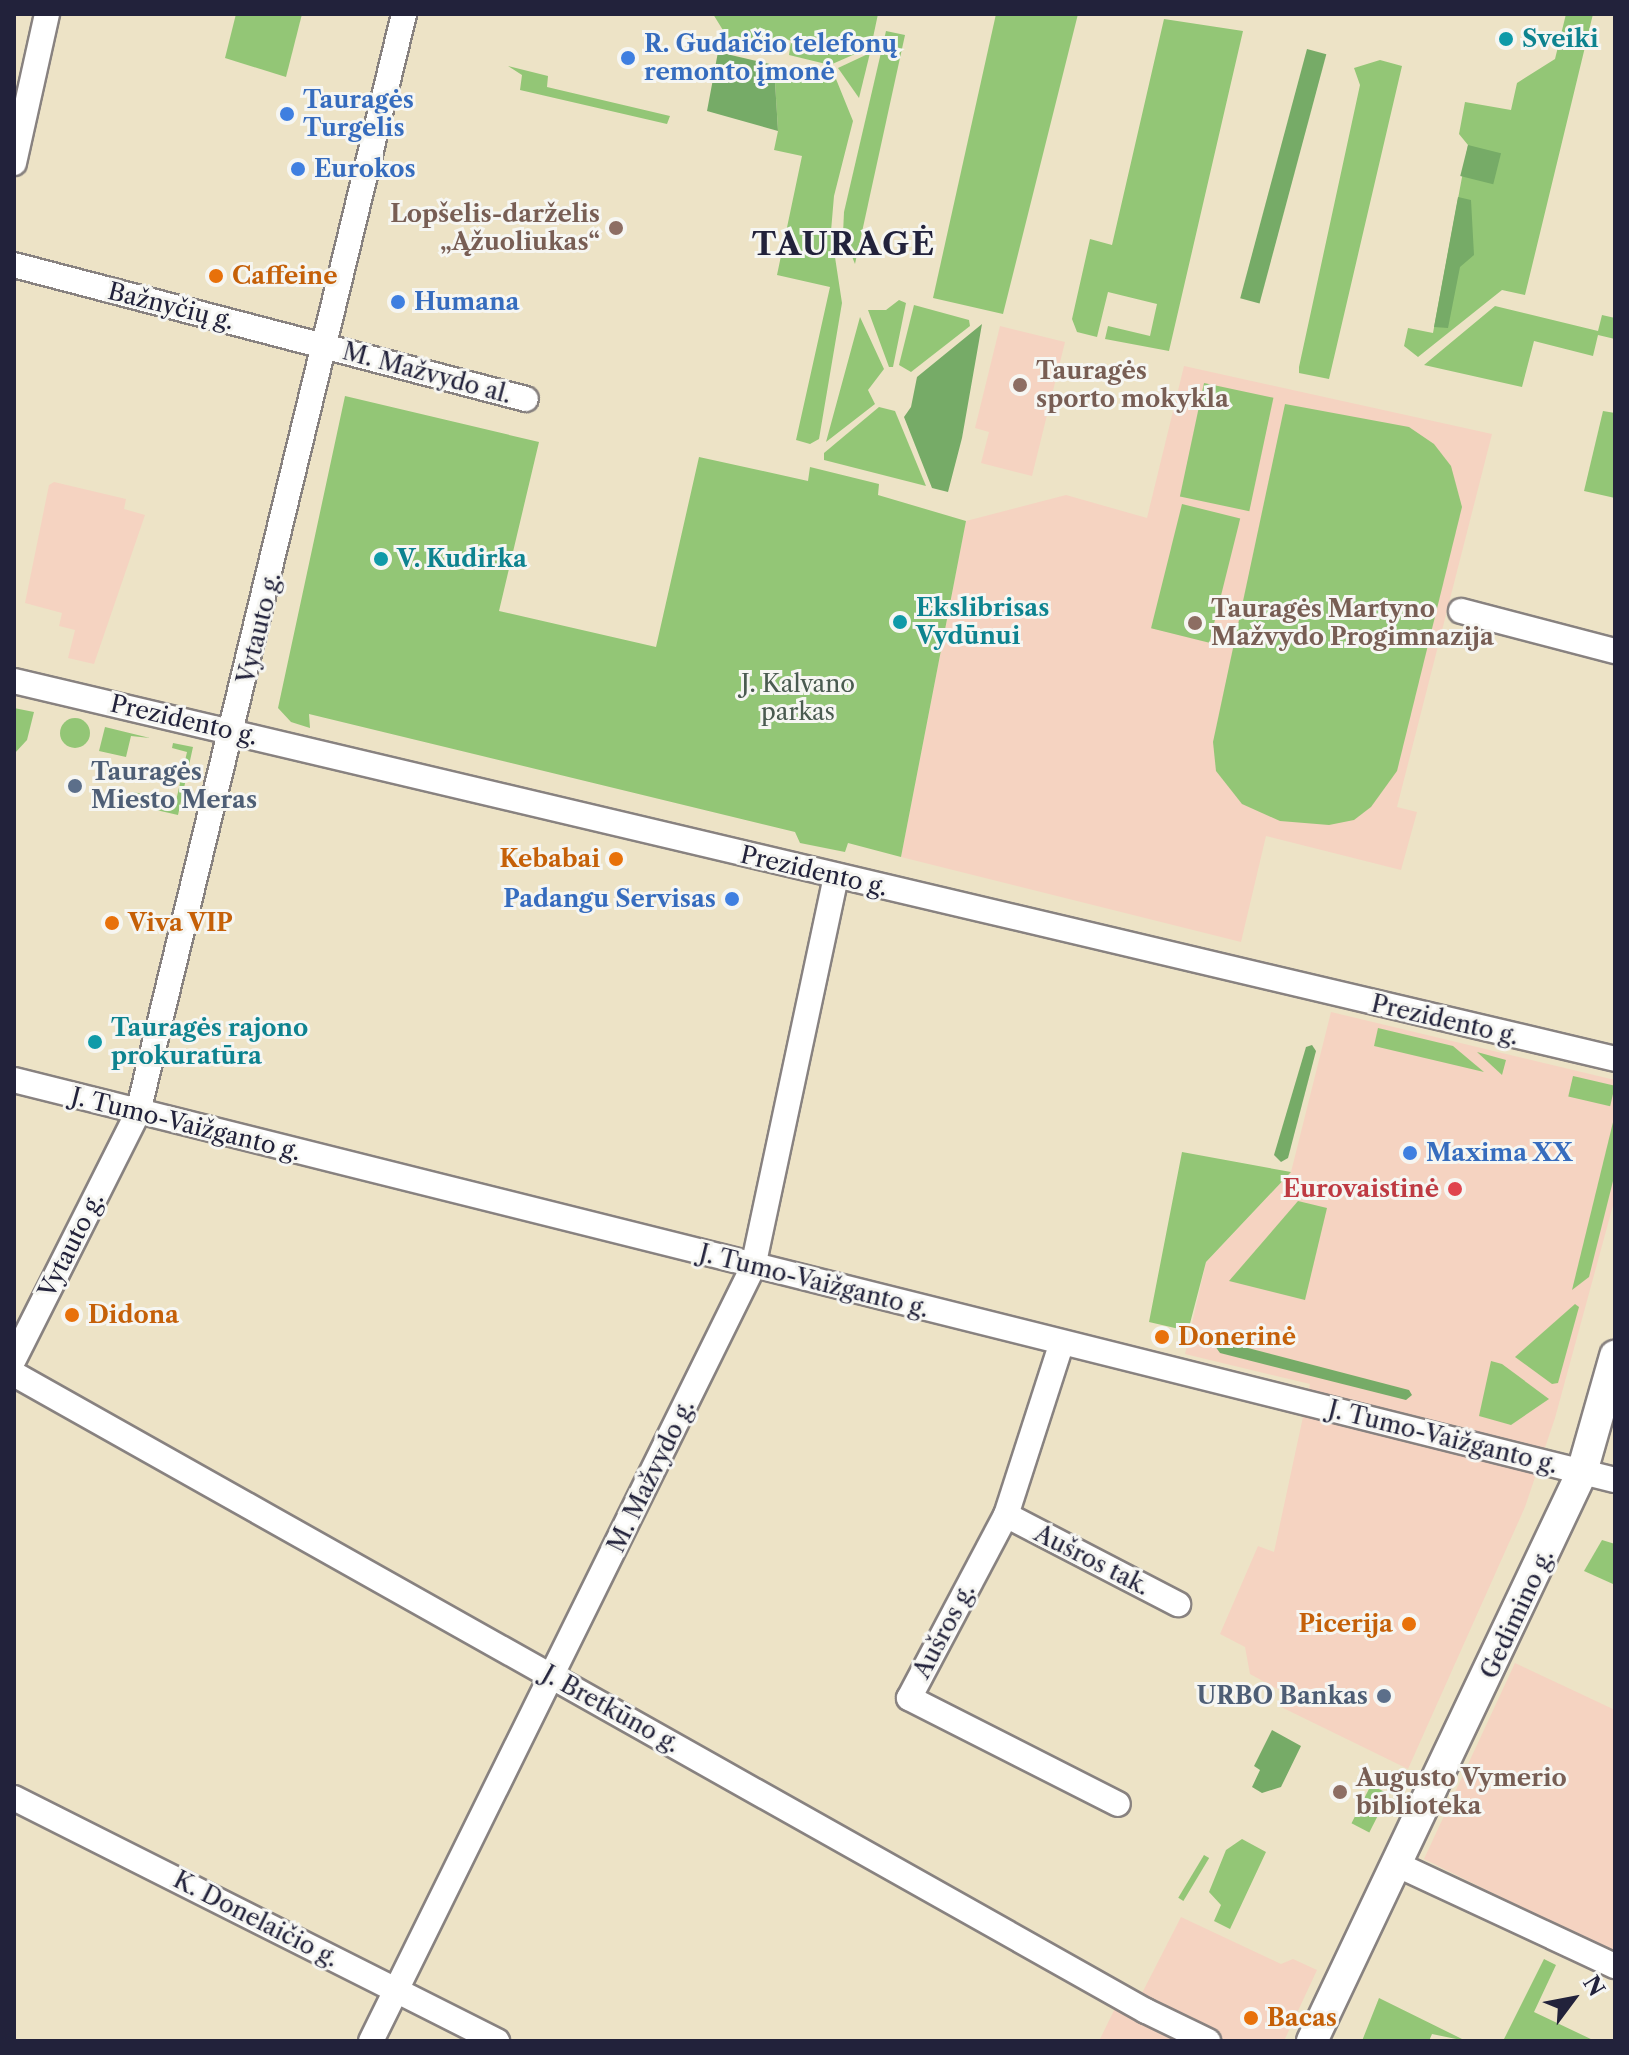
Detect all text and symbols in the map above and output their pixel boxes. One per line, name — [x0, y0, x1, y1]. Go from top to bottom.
place label: Sveiki — [1522, 25, 1598, 53]
place label: R. Gudaičio telefonų remonto įmonė — [644, 30, 897, 86]
marker: Sveiki — [1497, 30, 1515, 48]
marker: R. Gudaičio telefonų remonto įmonė — [619, 49, 637, 67]
place label: Tauragės Turgelis — [303, 86, 414, 142]
marker: Tauragės Turgelis — [278, 105, 296, 123]
place label: Eurokos — [314, 155, 416, 183]
marker: Eurokos — [289, 160, 307, 178]
place label: Lopšelis-darželis „Ąžuoliukas“ — [390, 200, 600, 256]
marker: Lopšelis-darželis „Ąžuoliukas“ — [607, 219, 625, 237]
district label: TAURAGĖ — [752, 225, 936, 263]
place label: Caffeine — [232, 262, 338, 290]
marker: Caffeine — [207, 267, 225, 285]
street label: Bažnyčių g. — [105, 276, 237, 336]
place label: Humana — [414, 288, 520, 316]
marker: Humana — [389, 293, 407, 311]
street label: M. Mažvydo al. — [339, 337, 515, 409]
place label: Tauragės sporto mokykla — [1036, 357, 1229, 413]
marker: Tauragės sporto mokykla — [1011, 376, 1029, 394]
place label: V. Kudirka — [397, 545, 527, 573]
marker: V. Kudirka — [372, 550, 390, 568]
street label: Vytauto g. — [231, 569, 287, 687]
place label: Ekslibrisas Vydūnui — [916, 594, 1049, 650]
place label: Tauragės Martyno Mažvydo Progimnazija — [1211, 595, 1494, 651]
marker: Ekslibrisas Vydūnui — [891, 613, 909, 631]
marker: Tauragės Martyno Mažvydo Progimnazija — [1186, 614, 1204, 632]
park label: J. Kalvano parkas — [741, 670, 855, 726]
street label: Prezidento g. — [108, 689, 260, 751]
place label: Tauragės Miesto Meras — [91, 758, 257, 814]
marker: Tauragės Miesto Meras — [66, 777, 84, 795]
street label: Prezidento g. — [738, 840, 890, 902]
place label: Kebabai — [499, 845, 600, 873]
marker: Kebabai — [607, 850, 625, 868]
place label: Padangu Servisas — [503, 885, 716, 913]
marker: Padangu Servisas — [723, 890, 741, 908]
place label: Viva VIP — [128, 909, 234, 937]
marker: Viva VIP — [103, 914, 121, 932]
street label: Prezidento g. — [1369, 989, 1521, 1051]
place label: Tauragės rajono prokuratūra — [111, 1014, 308, 1070]
marker: Tauragės rajono prokuratūra — [86, 1033, 104, 1051]
street label: J. Tumo-Vaižganto g. — [68, 1081, 304, 1167]
place label: Maxima XX — [1426, 1139, 1573, 1167]
marker: Maxima XX — [1401, 1144, 1419, 1162]
place label: Eurovaistinė — [1283, 1175, 1439, 1203]
marker: Eurovaistinė — [1446, 1180, 1464, 1198]
street label: Vytauto g. — [32, 1188, 110, 1302]
street label: J. Tumo-Vaižganto g. — [696, 1238, 932, 1324]
place label: Didona — [88, 1301, 179, 1329]
marker: Didona — [63, 1306, 81, 1324]
place label: Donerinė — [1178, 1323, 1296, 1351]
marker: Donerinė — [1153, 1328, 1171, 1346]
street label: J. Tumo-Vaižganto g. — [1325, 1394, 1561, 1480]
street label: M. Mažvydo g. — [602, 1395, 700, 1557]
street label: Aušros tak. — [1030, 1519, 1154, 1601]
street label: Gedimino g. — [1474, 1545, 1560, 1683]
street label: Aušros g. — [907, 1579, 981, 1683]
place label: Picerija — [1298, 1610, 1393, 1638]
marker: Picerija — [1400, 1615, 1418, 1633]
street label: J. Bretkūno g. — [537, 1659, 685, 1759]
place label: URBO Bankas — [1197, 1682, 1368, 1710]
marker: URBO Bankas — [1375, 1687, 1393, 1705]
place label: Augusto Vymerio biblioteka — [1356, 1764, 1568, 1820]
marker: Augusto Vymerio biblioteka — [1331, 1783, 1349, 1801]
street label: K. Donelaičio g. — [169, 1865, 343, 1973]
north arrow — [1533, 1959, 1613, 2039]
text: N — [1577, 1971, 1610, 2001]
place label: Bacas — [1267, 2004, 1337, 2032]
marker: Bacas — [1242, 2009, 1260, 2027]

